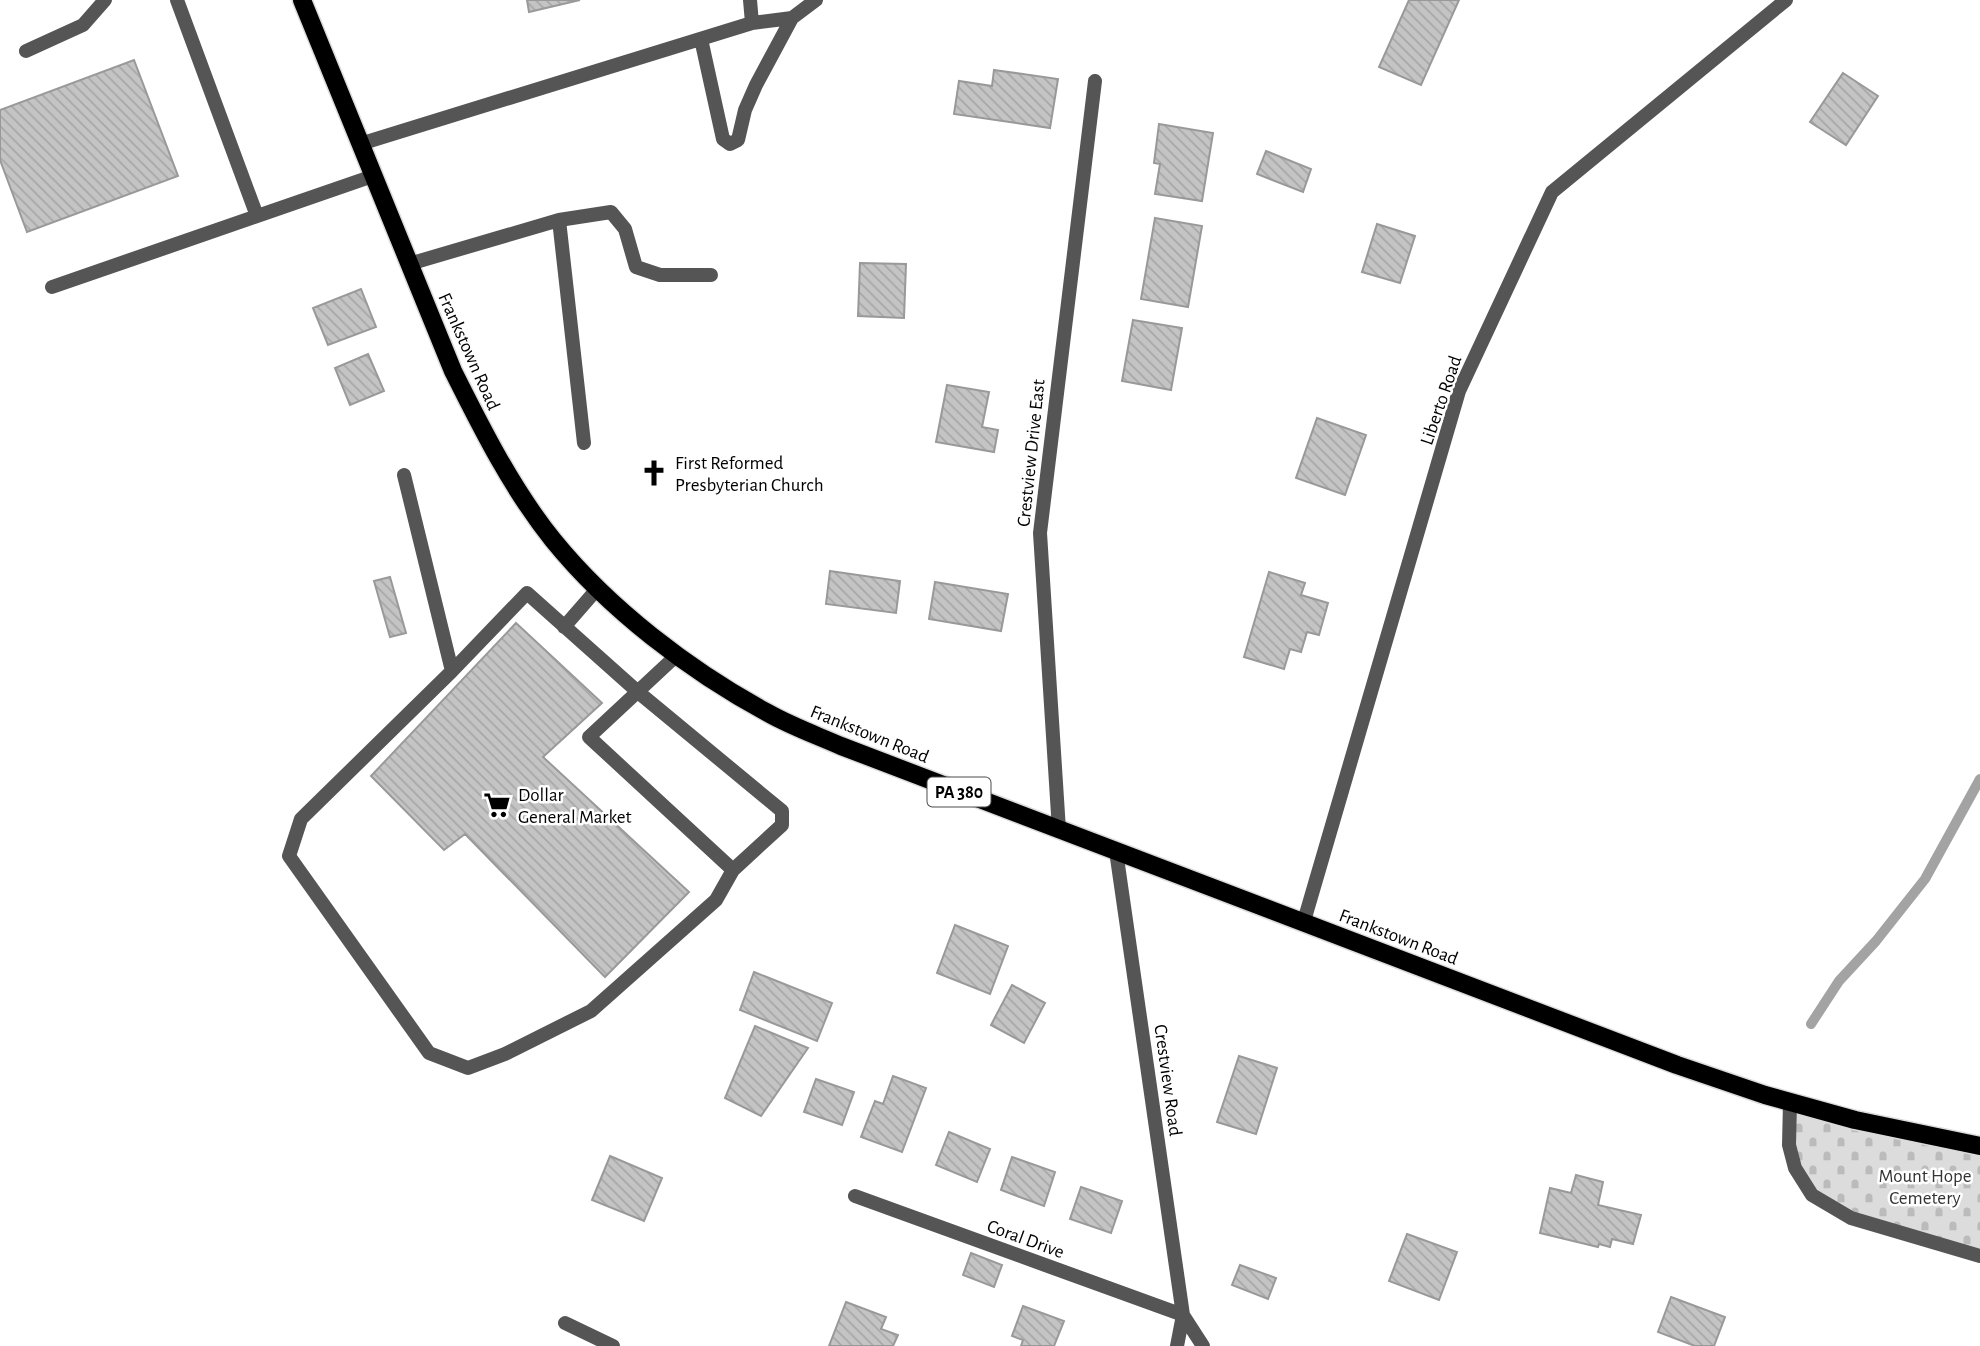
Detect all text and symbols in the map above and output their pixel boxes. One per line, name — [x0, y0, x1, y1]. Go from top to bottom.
street label: Frankstown Road — [434, 290, 503, 413]
street label: Liberto Road — [1417, 353, 1466, 448]
street label: Crestview Drive East — [1014, 379, 1049, 528]
place label: First Reformed Presbyterian Church — [675, 454, 824, 495]
church icon: First Reformed Presbyterian Church — [639, 458, 669, 488]
street label: Frankstown Road — [807, 702, 932, 767]
road number: PA 380 — [928, 778, 990, 806]
place label: Dollar General Market — [518, 786, 632, 827]
supermarket icon: Dollar General Market — [482, 790, 512, 820]
street label: Frankstown Road — [1336, 906, 1461, 969]
street label: Crestview Road — [1150, 1023, 1185, 1137]
park label: Mount Hope Cemetery — [1879, 1167, 1971, 1208]
street label: Coral Drive — [984, 1217, 1067, 1262]

